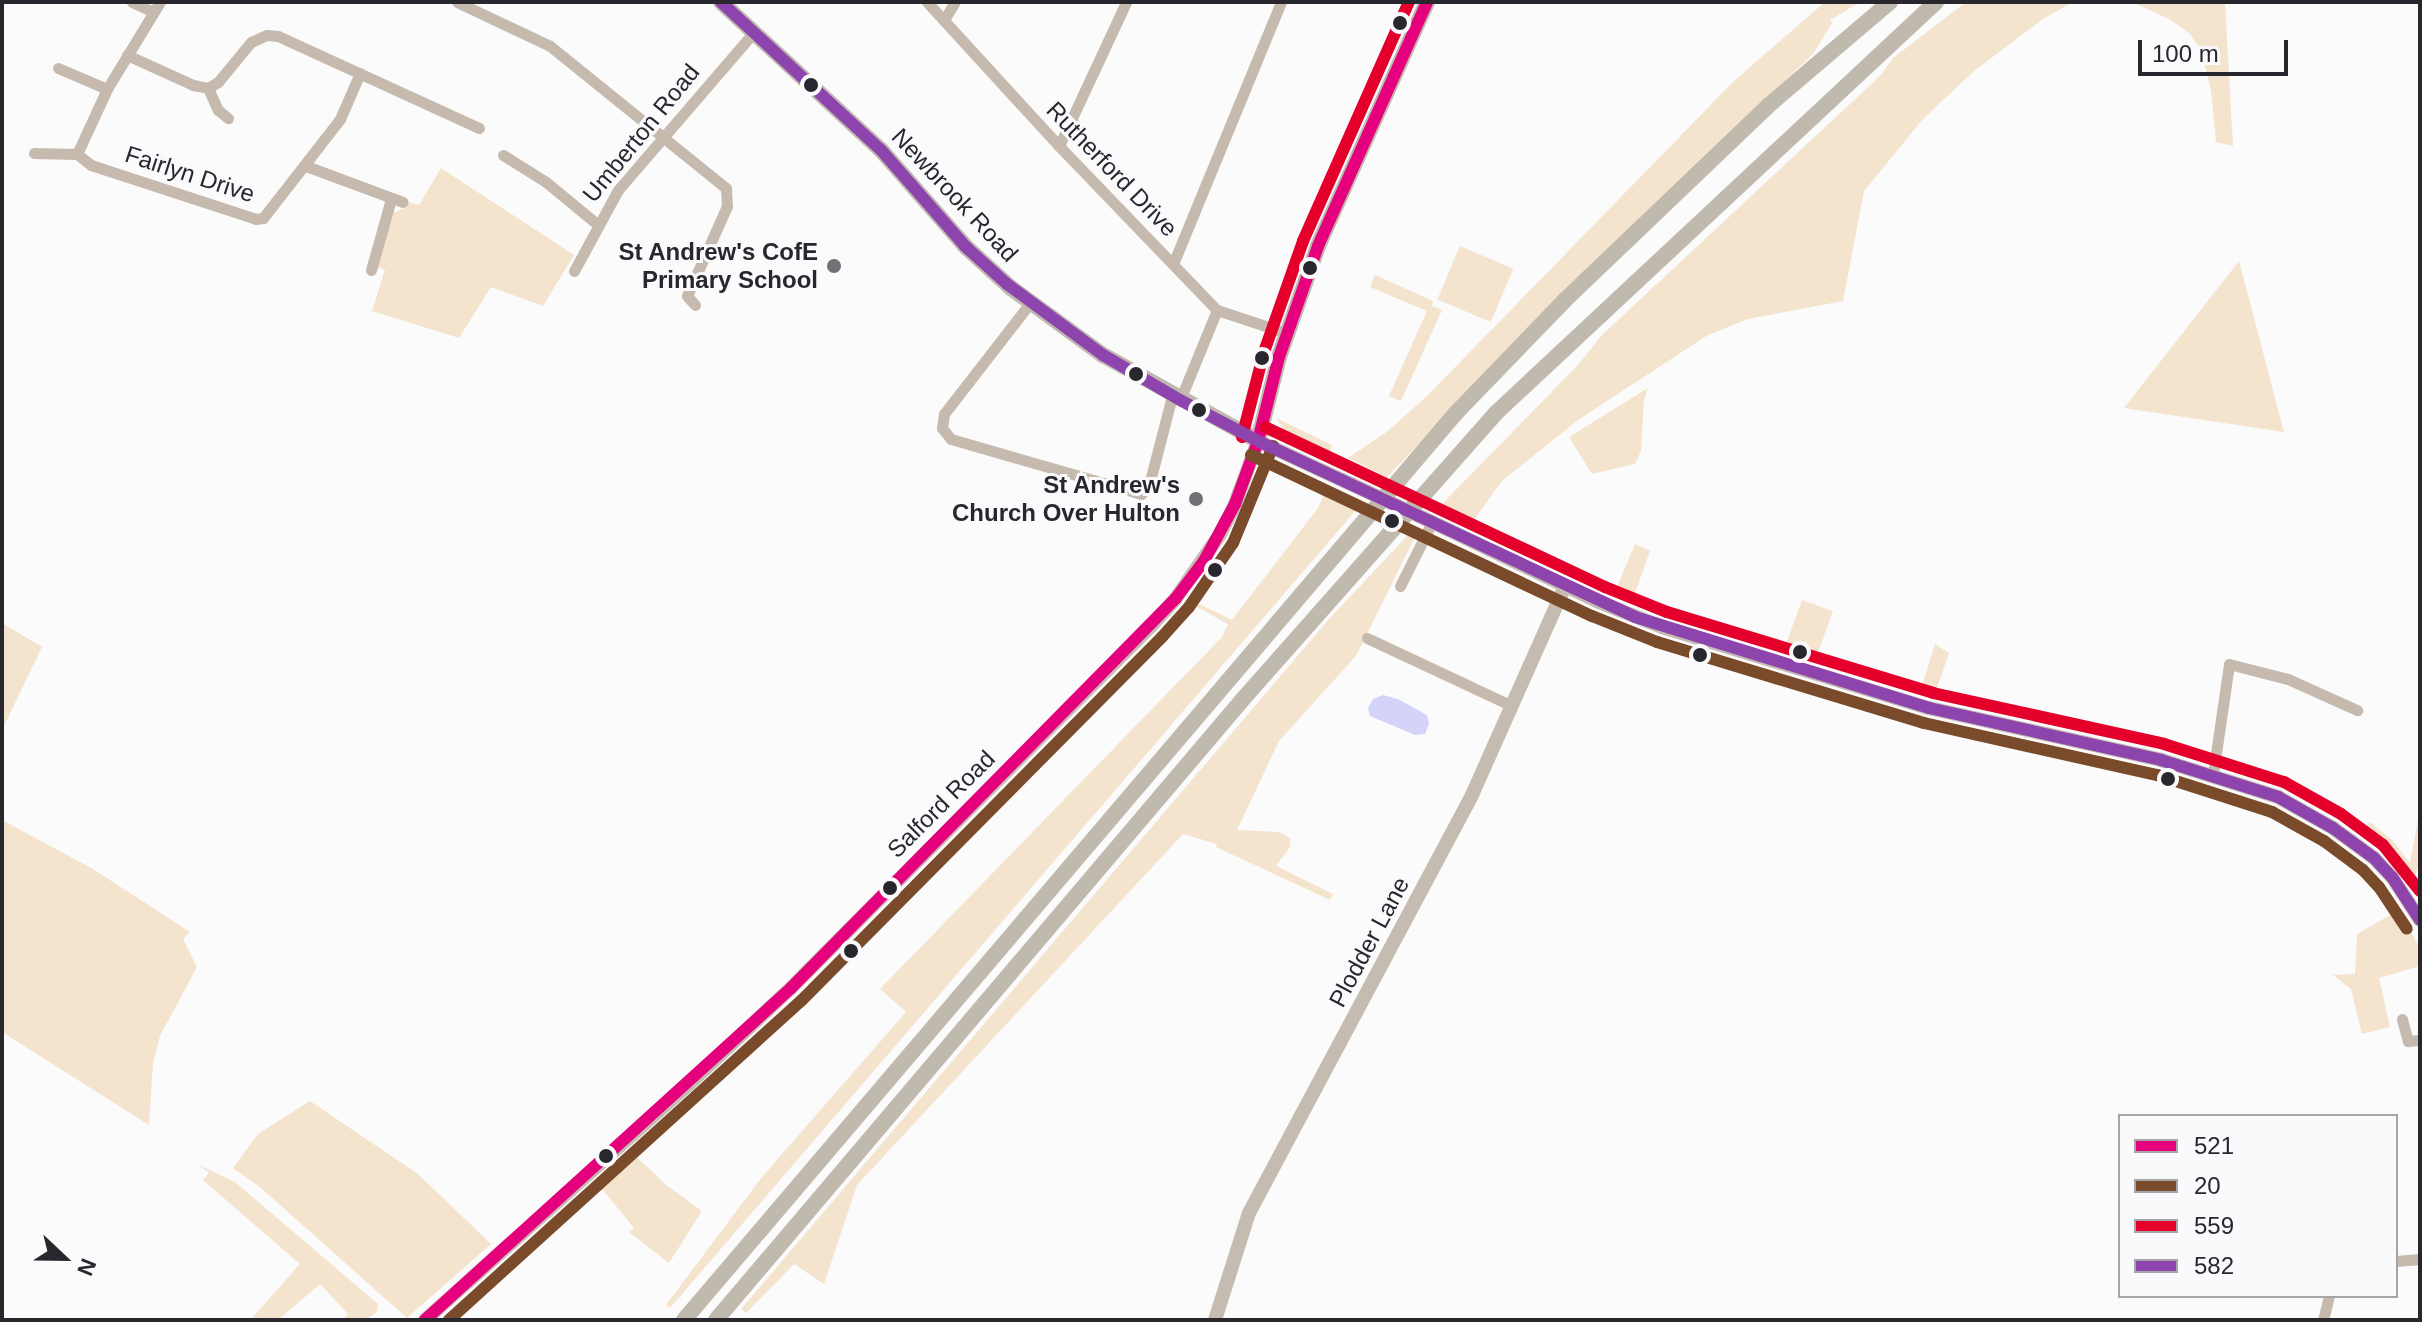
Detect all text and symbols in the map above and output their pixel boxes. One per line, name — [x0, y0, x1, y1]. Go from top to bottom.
unlabelled marker — [1392, 15, 1408, 31]
scale bar — [2142, 24, 2292, 74]
text: 100 m — [2152, 40, 2219, 67]
street label: Umberton Road — [577, 58, 705, 208]
unlabelled marker — [803, 77, 819, 93]
street label: Rutherford Drive — [1040, 96, 1184, 242]
street label: Newbrook Road — [886, 122, 1024, 268]
street label: Fairlyn Drive — [122, 139, 258, 209]
place label: St Andrew's CofE Primary School — [618, 238, 818, 294]
marker: St Andrew's CofE Primary School — [825, 257, 843, 275]
unlabelled marker — [1302, 260, 1318, 276]
unlabelled marker — [1254, 350, 1270, 366]
unlabelled marker — [1128, 366, 1144, 382]
unlabelled marker — [1191, 402, 1207, 418]
place label: St Andrew's Church Over Hulton — [952, 471, 1180, 527]
marker: St Andrew's Church Over Hulton — [1187, 490, 1205, 508]
unlabelled marker — [1384, 513, 1400, 529]
unlabelled marker — [1207, 562, 1223, 578]
unlabelled marker — [1792, 644, 1808, 660]
unlabelled marker — [1692, 647, 1708, 663]
street label: Salford Road — [881, 744, 1001, 864]
unlabelled marker — [2160, 771, 2176, 787]
street label: Plodder Lane — [1323, 872, 1415, 1012]
unlabelled marker — [882, 880, 898, 896]
unlabelled marker — [843, 943, 859, 959]
legend — [2118, 1114, 2398, 1298]
text: 521 — [2194, 1132, 2234, 1159]
unlabelled marker — [598, 1148, 614, 1164]
text: 20 — [2194, 1172, 2221, 1199]
text: 559 — [2194, 1212, 2234, 1239]
north arrow — [24, 1218, 104, 1298]
text: 582 — [2194, 1252, 2234, 1279]
text: N — [72, 1255, 101, 1279]

